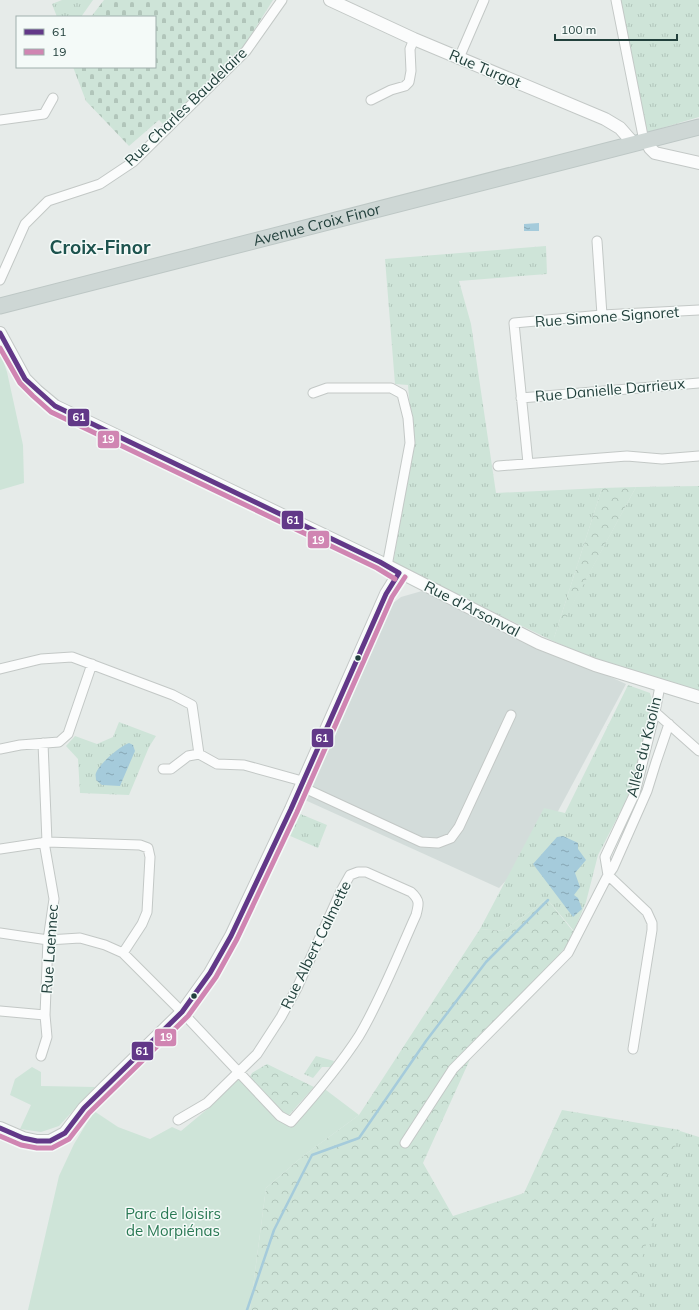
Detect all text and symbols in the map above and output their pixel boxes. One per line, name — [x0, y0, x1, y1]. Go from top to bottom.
legend — [16, 16, 156, 68]
scale bar — [555, 16, 677, 42]
text: 100 m — [561, 22, 596, 37]
text: 61 — [52, 24, 66, 39]
street label: Rue Charles Baudelaire — [121, 43, 251, 170]
text: 19 — [52, 44, 66, 59]
street label: Rue Turgot — [447, 45, 524, 92]
street label: Avenue Croix Finor — [251, 199, 383, 250]
district label: Croix-Finor — [50, 235, 151, 259]
street label: Rue Simone Signoret — [534, 302, 680, 331]
street label: Rue Danielle Darrieux — [534, 373, 686, 406]
line badge: 61 — [67, 408, 90, 427]
text: 61 — [72, 410, 86, 424]
line badge: 19 — [97, 430, 120, 449]
text: 19 — [101, 432, 115, 446]
line badge: 61 — [281, 510, 304, 530]
text: 61 — [286, 513, 300, 527]
line badge: 19 — [307, 530, 330, 549]
text: 19 — [311, 533, 325, 547]
street label: Rue d'Arsonval — [421, 576, 523, 641]
unlabelled marker — [353, 653, 363, 663]
street label: Allée du Kaolin — [622, 695, 665, 799]
line badge: 61 — [311, 728, 334, 748]
text: 61 — [315, 731, 329, 745]
street label: Rue Albert Calmette — [276, 878, 355, 1012]
street label: Rue Laennec — [37, 904, 62, 994]
unlabelled marker — [189, 991, 199, 1001]
line badge: 19 — [154, 1028, 177, 1047]
text: 19 — [159, 1030, 173, 1044]
line badge: 61 — [131, 1041, 154, 1061]
text: 61 — [135, 1044, 149, 1058]
park label: Parc de loisirs de Morpiénas — [125, 1204, 221, 1240]

